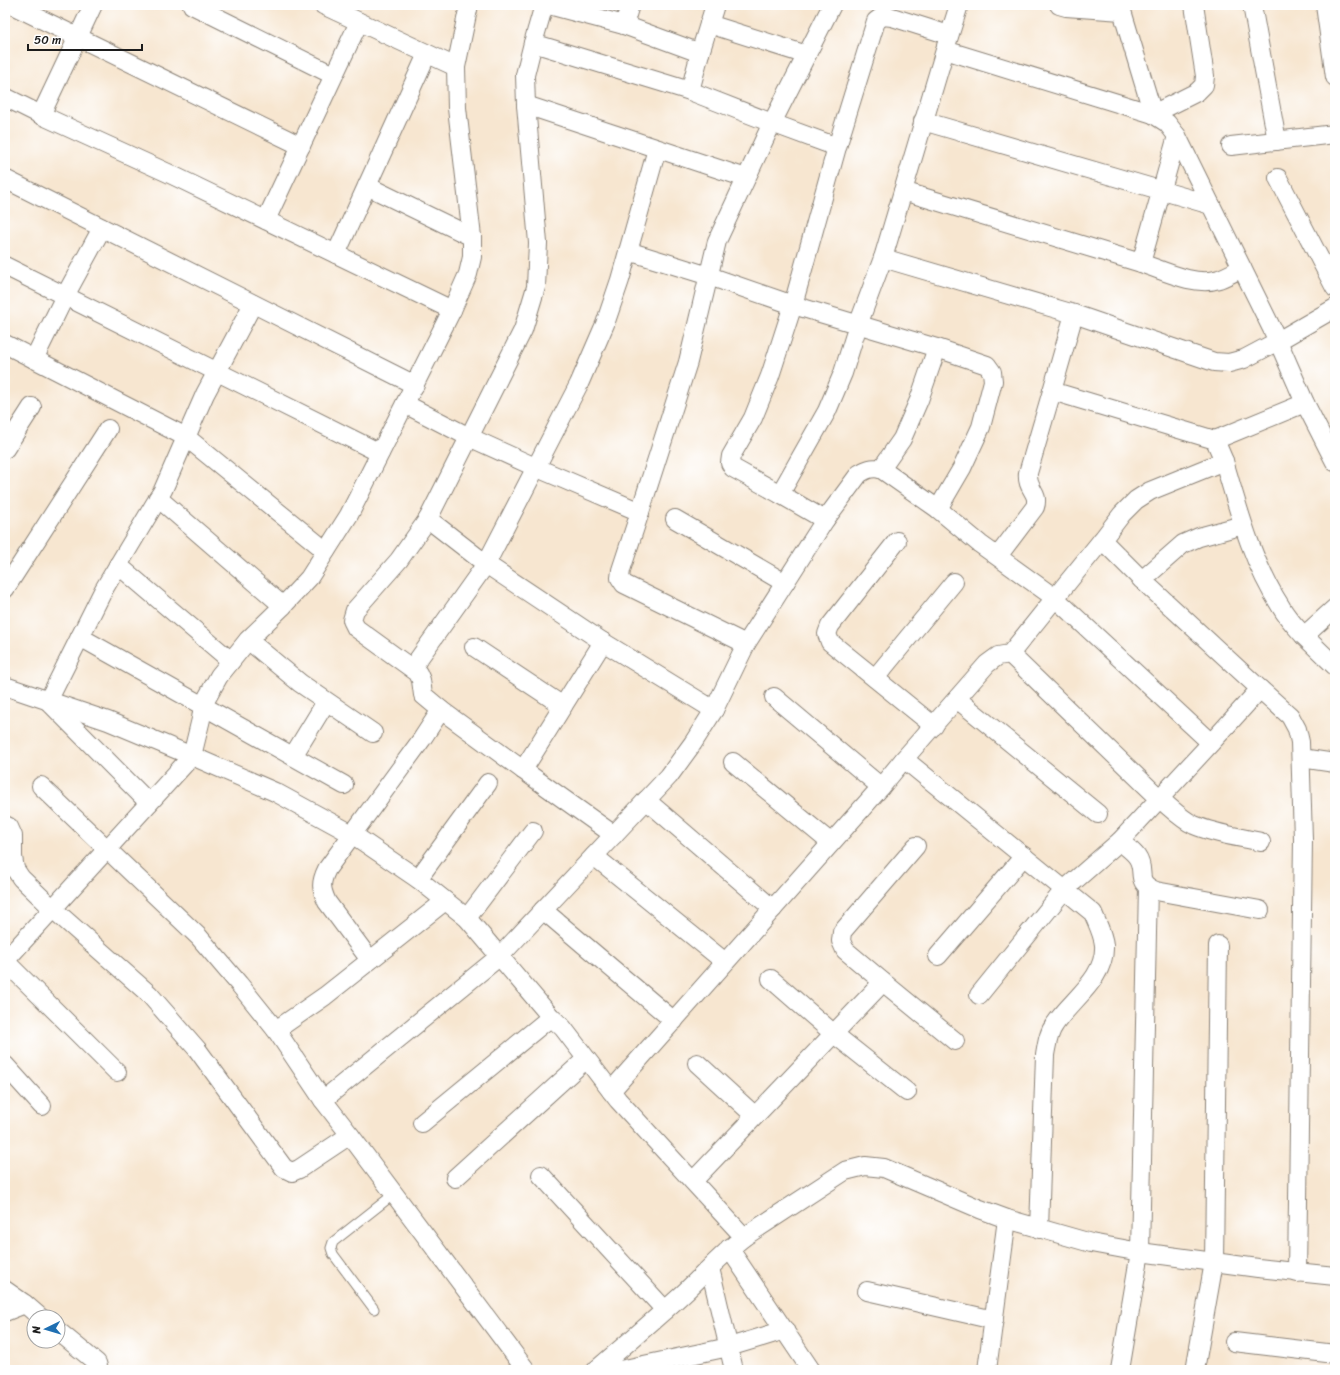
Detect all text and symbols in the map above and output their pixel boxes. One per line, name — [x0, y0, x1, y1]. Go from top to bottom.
scale bar — [28, 26, 142, 52]
text: 50 m — [34, 29, 61, 51]
north arrow — [26, 1309, 66, 1349]
text: N — [27, 1325, 46, 1335]

